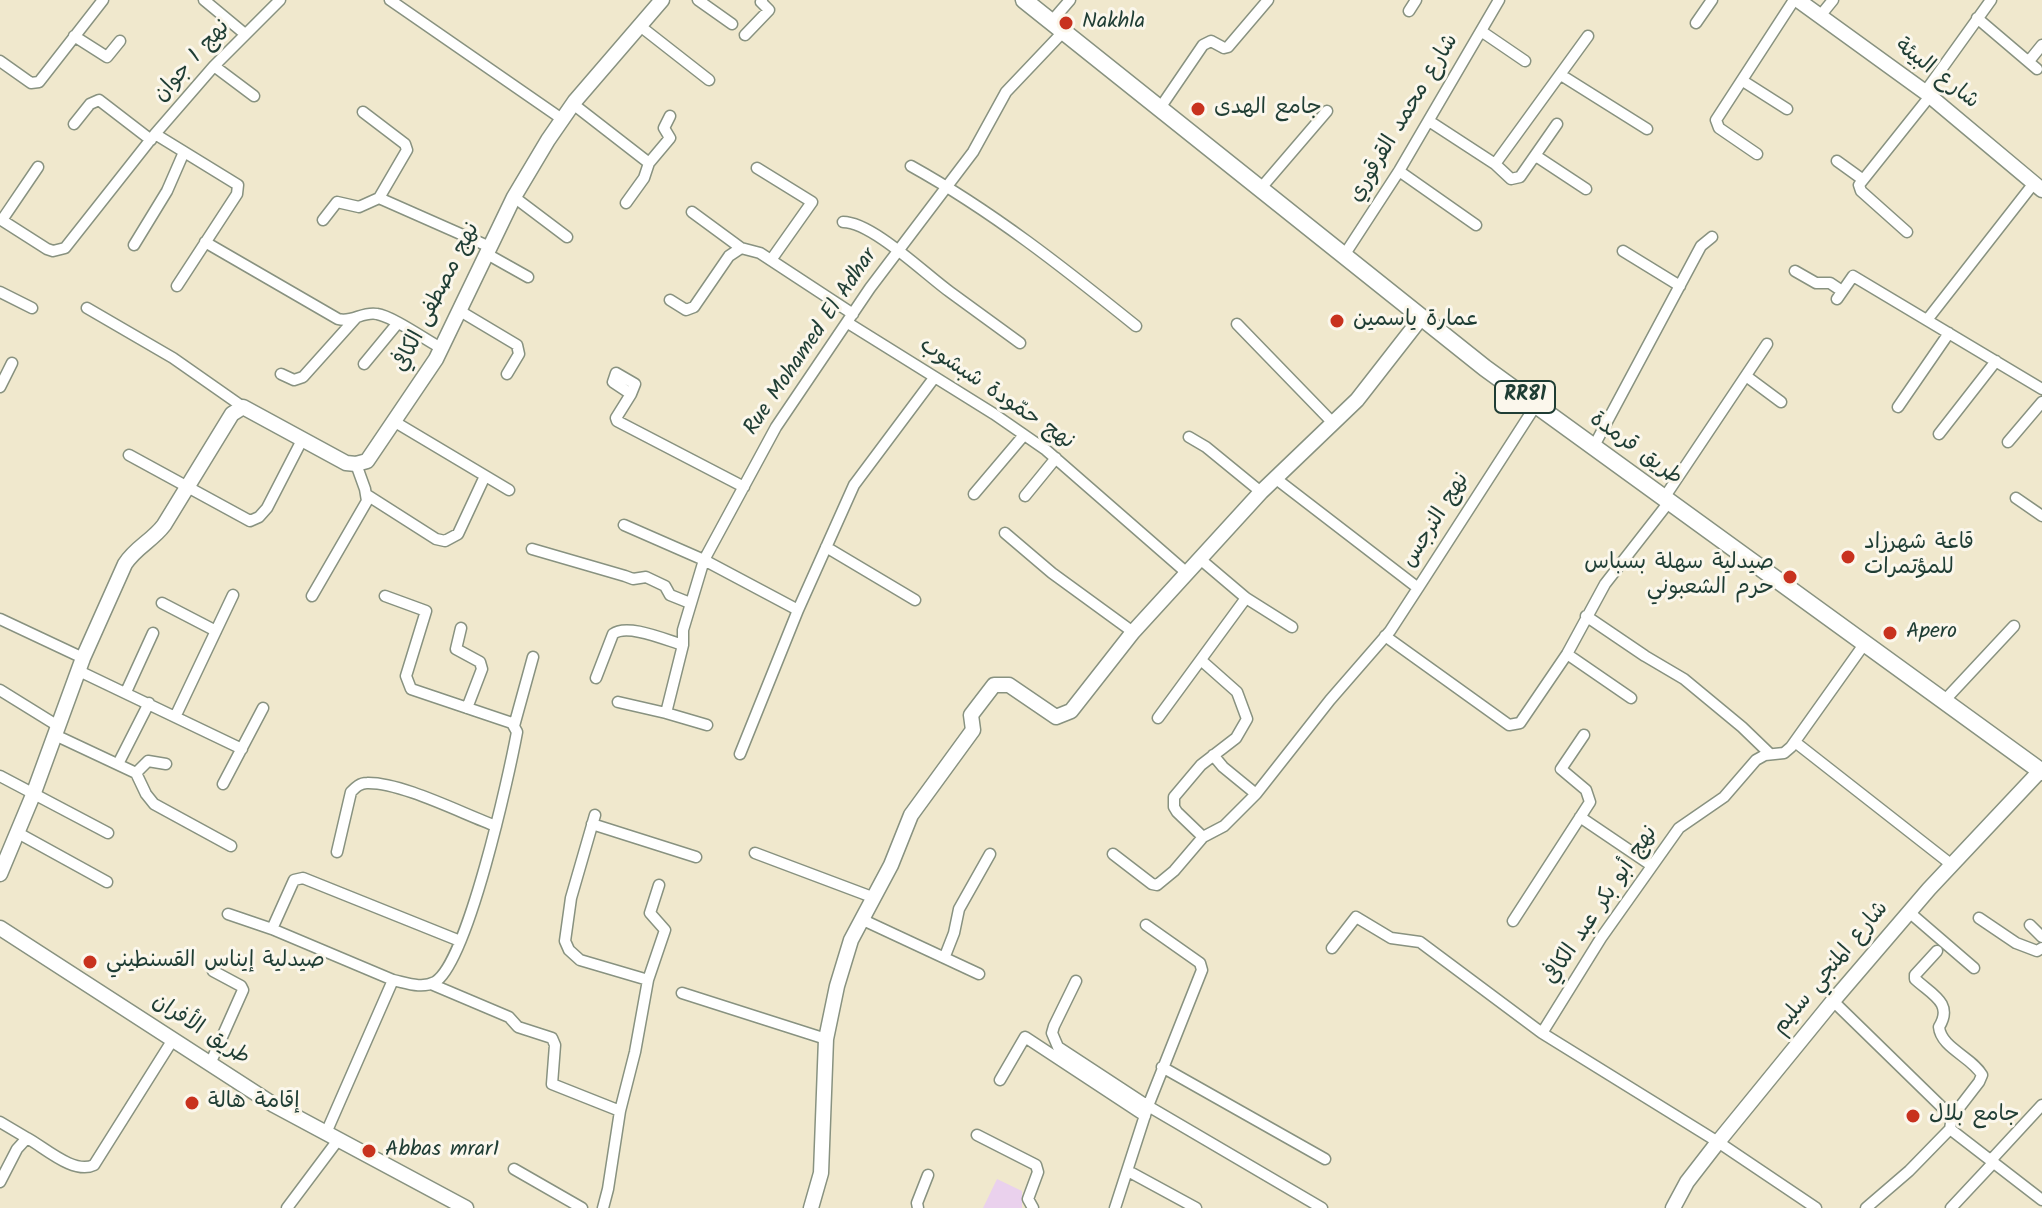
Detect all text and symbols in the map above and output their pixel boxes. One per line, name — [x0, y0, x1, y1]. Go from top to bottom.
place label: Nakhla — [1082, 10, 1145, 36]
marker: Nakhla — [1057, 14, 1075, 32]
street label: نهج 1 جوان — [149, 15, 237, 109]
street label: شارع محمد القرقوري — [1344, 30, 1466, 208]
street label: شارع البيئة — [1889, 34, 1983, 116]
place label: جامع الهدى — [1214, 96, 1322, 122]
marker: جامع الهدى — [1189, 100, 1207, 118]
street label: نهج مصطفى الكافي — [389, 219, 487, 377]
street label: Rue Mohamed El Adhar — [740, 245, 884, 441]
place label: عمارة ياسمين — [1353, 308, 1479, 334]
marker: عمارة ياسمين — [1328, 312, 1346, 330]
street label: نهج حمّودة شبشوب — [913, 333, 1079, 457]
road number: RR81 — [1495, 381, 1555, 413]
street label: طريق قرمدة — [1583, 407, 1687, 493]
street label: نهج النرجس — [1397, 469, 1477, 573]
place label: قاعة شهرزاد للمؤتمرات — [1864, 531, 1974, 582]
marker: قاعة شهرزاد للمؤتمرات — [1839, 548, 1857, 566]
place label: صيدلية سهلة بسباس حرم الشعبوني — [1584, 551, 1774, 602]
marker: صيدلية سهلة بسباس حرم الشعبوني — [1781, 568, 1799, 586]
place label: Apero — [1906, 620, 1957, 646]
marker: Apero — [1881, 624, 1899, 642]
street label: نهج أبو بكر عبد الكافي — [1539, 822, 1665, 990]
street label: شارع المنجي سليم — [1768, 897, 1896, 1041]
place label: صيدلية إيناس القسنطيني — [106, 949, 325, 975]
marker: صيدلية إيناس القسنطيني — [81, 953, 99, 971]
street label: طريق الأفران — [146, 990, 254, 1072]
place label: إقامة هالة — [208, 1090, 300, 1116]
marker: إقامة هالة — [183, 1094, 201, 1112]
place label: جامع بلال — [1929, 1103, 2019, 1129]
marker: جامع بلال — [1904, 1107, 1922, 1125]
place label: Abbas mrar1 — [385, 1138, 499, 1164]
marker: Abbas mrar1 — [360, 1142, 378, 1160]

